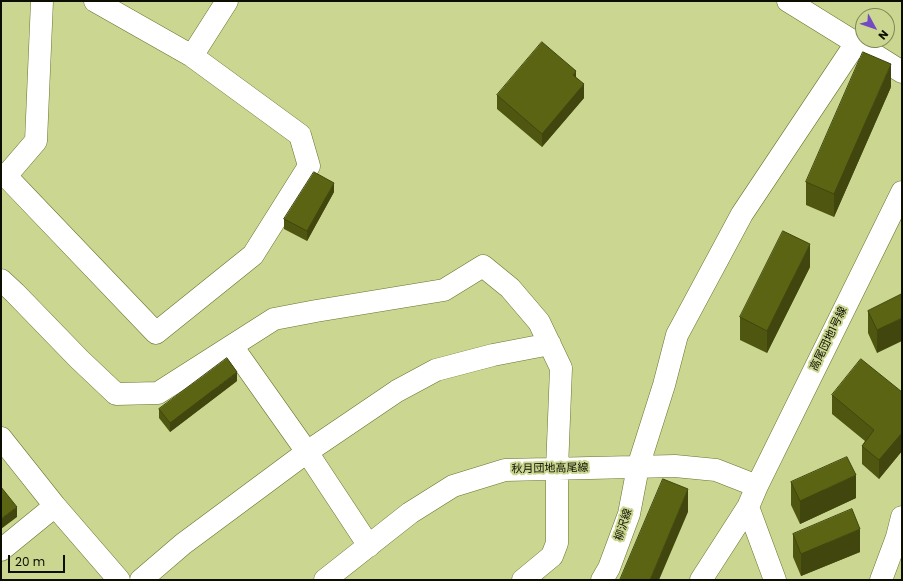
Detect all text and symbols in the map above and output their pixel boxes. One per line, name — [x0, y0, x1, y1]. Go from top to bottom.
north arrow — [855, 8, 895, 48]
text: N — [875, 27, 892, 43]
street label: 高尾団地1号線 — [808, 305, 850, 373]
street label: 秋月団地高尾線 — [511, 462, 589, 476]
street label: 柳沢線 — [613, 507, 635, 543]
scale bar — [10, 547, 67, 573]
text: 20 m — [15, 553, 45, 570]

